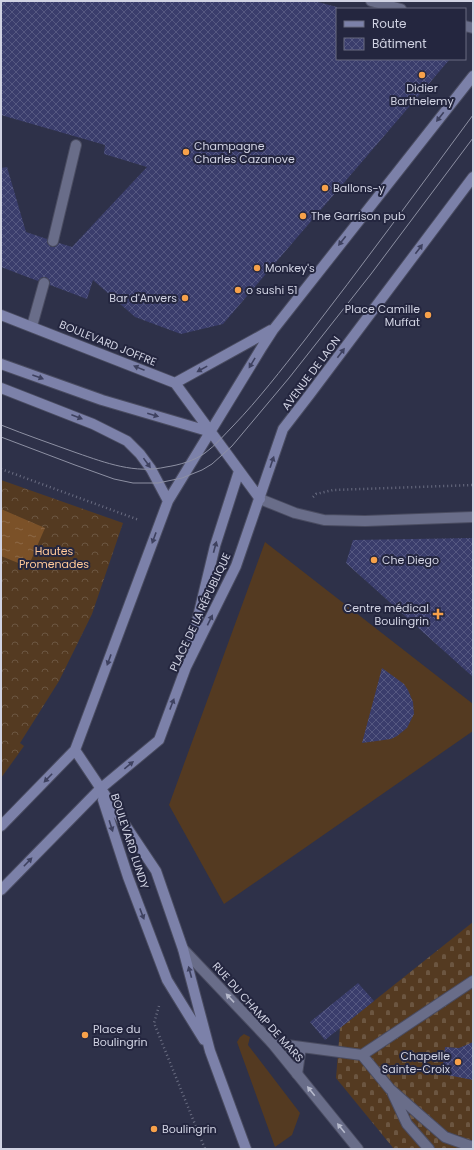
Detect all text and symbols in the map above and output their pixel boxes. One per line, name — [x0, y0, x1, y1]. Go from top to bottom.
legend — [336, 8, 466, 60]
text: Route — [372, 15, 406, 32]
text: Bâtiment — [372, 35, 427, 52]
marker: Didier Barthelemy — [417, 70, 427, 80]
place label: Didier Barthelemy — [390, 80, 454, 109]
one-way arrow — [436, 112, 445, 123]
place label: Champagne Charles Cazanove — [194, 138, 295, 167]
marker: Champagne Charles Cazanove — [181, 147, 191, 157]
place label: Ballons-y — [333, 180, 385, 196]
marker: Ballons-y — [320, 183, 330, 193]
place label: The Garrison pub — [311, 208, 405, 224]
marker: The Garrison pub — [298, 211, 308, 221]
one-way arrow — [338, 236, 347, 247]
one-way arrow — [415, 244, 423, 255]
place label: Monkey's — [265, 260, 315, 276]
marker: Monkey's — [252, 263, 262, 273]
place label: o sushi 51 — [246, 282, 298, 298]
marker: o sushi 51 — [233, 285, 243, 295]
place label: Bar d'Anvers — [109, 290, 177, 306]
marker: Bar d'Anvers — [180, 293, 190, 303]
place label: Place Camille Muffat — [345, 301, 420, 330]
marker: Place Camille Muffat — [423, 310, 433, 320]
street label: BOULEVARD JOFFRE — [57, 316, 159, 370]
street label: AVENUE DE LAON — [278, 333, 344, 413]
one-way arrow — [337, 348, 345, 359]
one-way arrow — [249, 357, 256, 369]
one-way arrow — [132, 365, 144, 371]
one-way arrow — [196, 365, 208, 372]
one-way arrow — [32, 374, 44, 380]
one-way arrow — [147, 412, 159, 418]
one-way arrow — [71, 415, 83, 421]
one-way arrow — [269, 455, 275, 467]
one-way arrow — [143, 457, 151, 468]
one-way arrow — [151, 532, 157, 544]
one-way arrow — [212, 541, 218, 554]
park label: Hautes Promenades — [19, 543, 89, 572]
street label: PLACE DE LA RÉPUBLIQUE — [165, 550, 235, 674]
place label: Che Diego — [382, 552, 439, 568]
marker: Che Diego — [369, 555, 379, 565]
place label: Centre médical Boulingrin — [344, 600, 429, 629]
marker: Centre médical Boulingrin — [432, 608, 444, 620]
one-way arrow — [207, 614, 213, 625]
one-way arrow — [105, 654, 111, 666]
one-way arrow — [170, 698, 176, 710]
one-way arrow — [124, 760, 135, 769]
one-way arrow — [43, 773, 52, 783]
street label: BOULEVARD LUNDY — [107, 791, 153, 891]
one-way arrow — [109, 820, 115, 832]
one-way arrow — [23, 857, 33, 867]
one-way arrow — [139, 908, 145, 920]
street label: RUE DU CHAMP DE MARS — [209, 959, 307, 1065]
one-way arrow — [186, 966, 192, 979]
one-way arrow — [225, 993, 235, 1003]
place label: Place du Boulingrin — [93, 1021, 148, 1050]
marker: Place du Boulingrin — [80, 1030, 90, 1040]
place label: Chapelle Sainte-Croix — [382, 1048, 451, 1077]
marker: Chapelle Sainte-Croix — [453, 1057, 463, 1067]
one-way arrow — [306, 1085, 315, 1096]
place label: Boulingrin — [162, 1121, 217, 1137]
one-way arrow — [337, 1123, 345, 1134]
marker: Boulingrin — [149, 1124, 159, 1134]

